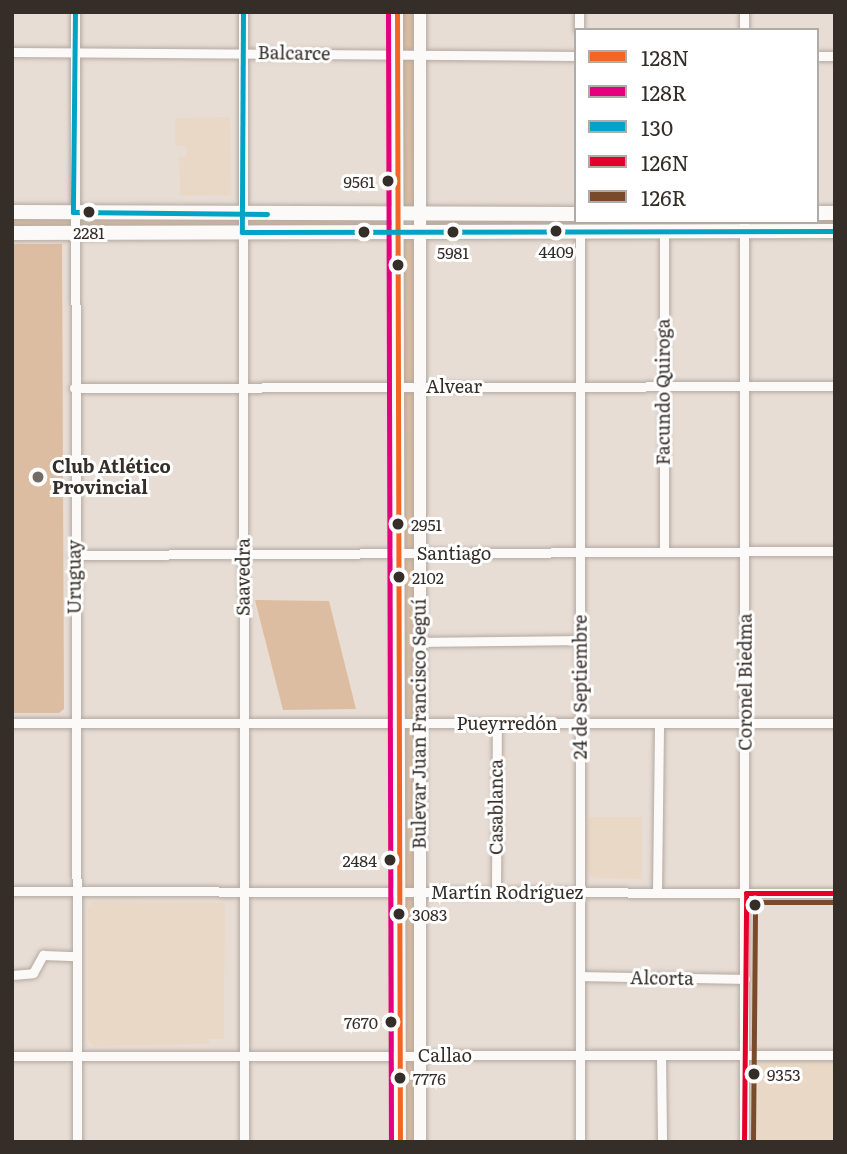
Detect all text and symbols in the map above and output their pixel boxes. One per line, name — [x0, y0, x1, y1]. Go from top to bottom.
legend — [574, 28, 819, 224]
text: 128N — [641, 41, 689, 72]
street label: Balcarce — [258, 42, 330, 64]
text: 128R — [641, 76, 687, 107]
text: 130 — [641, 111, 673, 142]
text: 126N — [641, 146, 689, 177]
place label: 9561 — [343, 171, 375, 191]
marker: 9561 — [381, 174, 395, 188]
text: 126R — [641, 181, 687, 212]
marker: 2281 — [82, 205, 96, 219]
place label: 2281 — [73, 222, 105, 242]
marker: 4409 — [549, 224, 563, 238]
unlabelled marker — [357, 225, 371, 239]
marker: 5981 — [446, 225, 460, 239]
place label: 4409 — [538, 241, 574, 261]
place label: 5981 — [437, 242, 469, 262]
unlabelled marker — [391, 258, 405, 272]
street label: Facundo Quiroga — [652, 319, 674, 465]
street label: Alvear — [426, 375, 482, 397]
place label: Club Atlético Provincial — [52, 456, 171, 498]
marker: Club Atlético Provincial — [30, 469, 46, 485]
place label: 2951 — [411, 514, 442, 534]
marker: 2951 — [391, 517, 405, 531]
street label: Saavedra — [232, 538, 254, 616]
street label: Uruguay — [63, 540, 85, 614]
street label: Santiago — [417, 542, 491, 564]
place label: 2102 — [412, 567, 444, 587]
marker: 2102 — [392, 570, 406, 584]
street label: Bulevar Juan Francisco Seguí — [408, 599, 430, 849]
street label: Coronel Biedma — [734, 613, 756, 751]
street label: 24 de Septiembre — [569, 615, 591, 759]
street label: Pueyrredón — [457, 712, 557, 734]
street label: Casablanca — [485, 759, 507, 855]
place label: 2484 — [342, 850, 377, 870]
marker: 2484 — [383, 853, 397, 867]
street label: Martín Rodríguez — [431, 881, 583, 903]
unlabelled marker — [748, 898, 762, 912]
place label: 3083 — [412, 904, 447, 924]
marker: 3083 — [392, 907, 406, 921]
street label: Alcorta — [630, 967, 694, 989]
place label: 7670 — [344, 1012, 378, 1032]
marker: 7670 — [384, 1015, 398, 1029]
street label: Callao — [418, 1044, 472, 1066]
place label: 9353 — [767, 1064, 801, 1084]
marker: 9353 — [747, 1067, 761, 1081]
place label: 7776 — [413, 1068, 446, 1088]
marker: 7776 — [393, 1071, 407, 1085]

